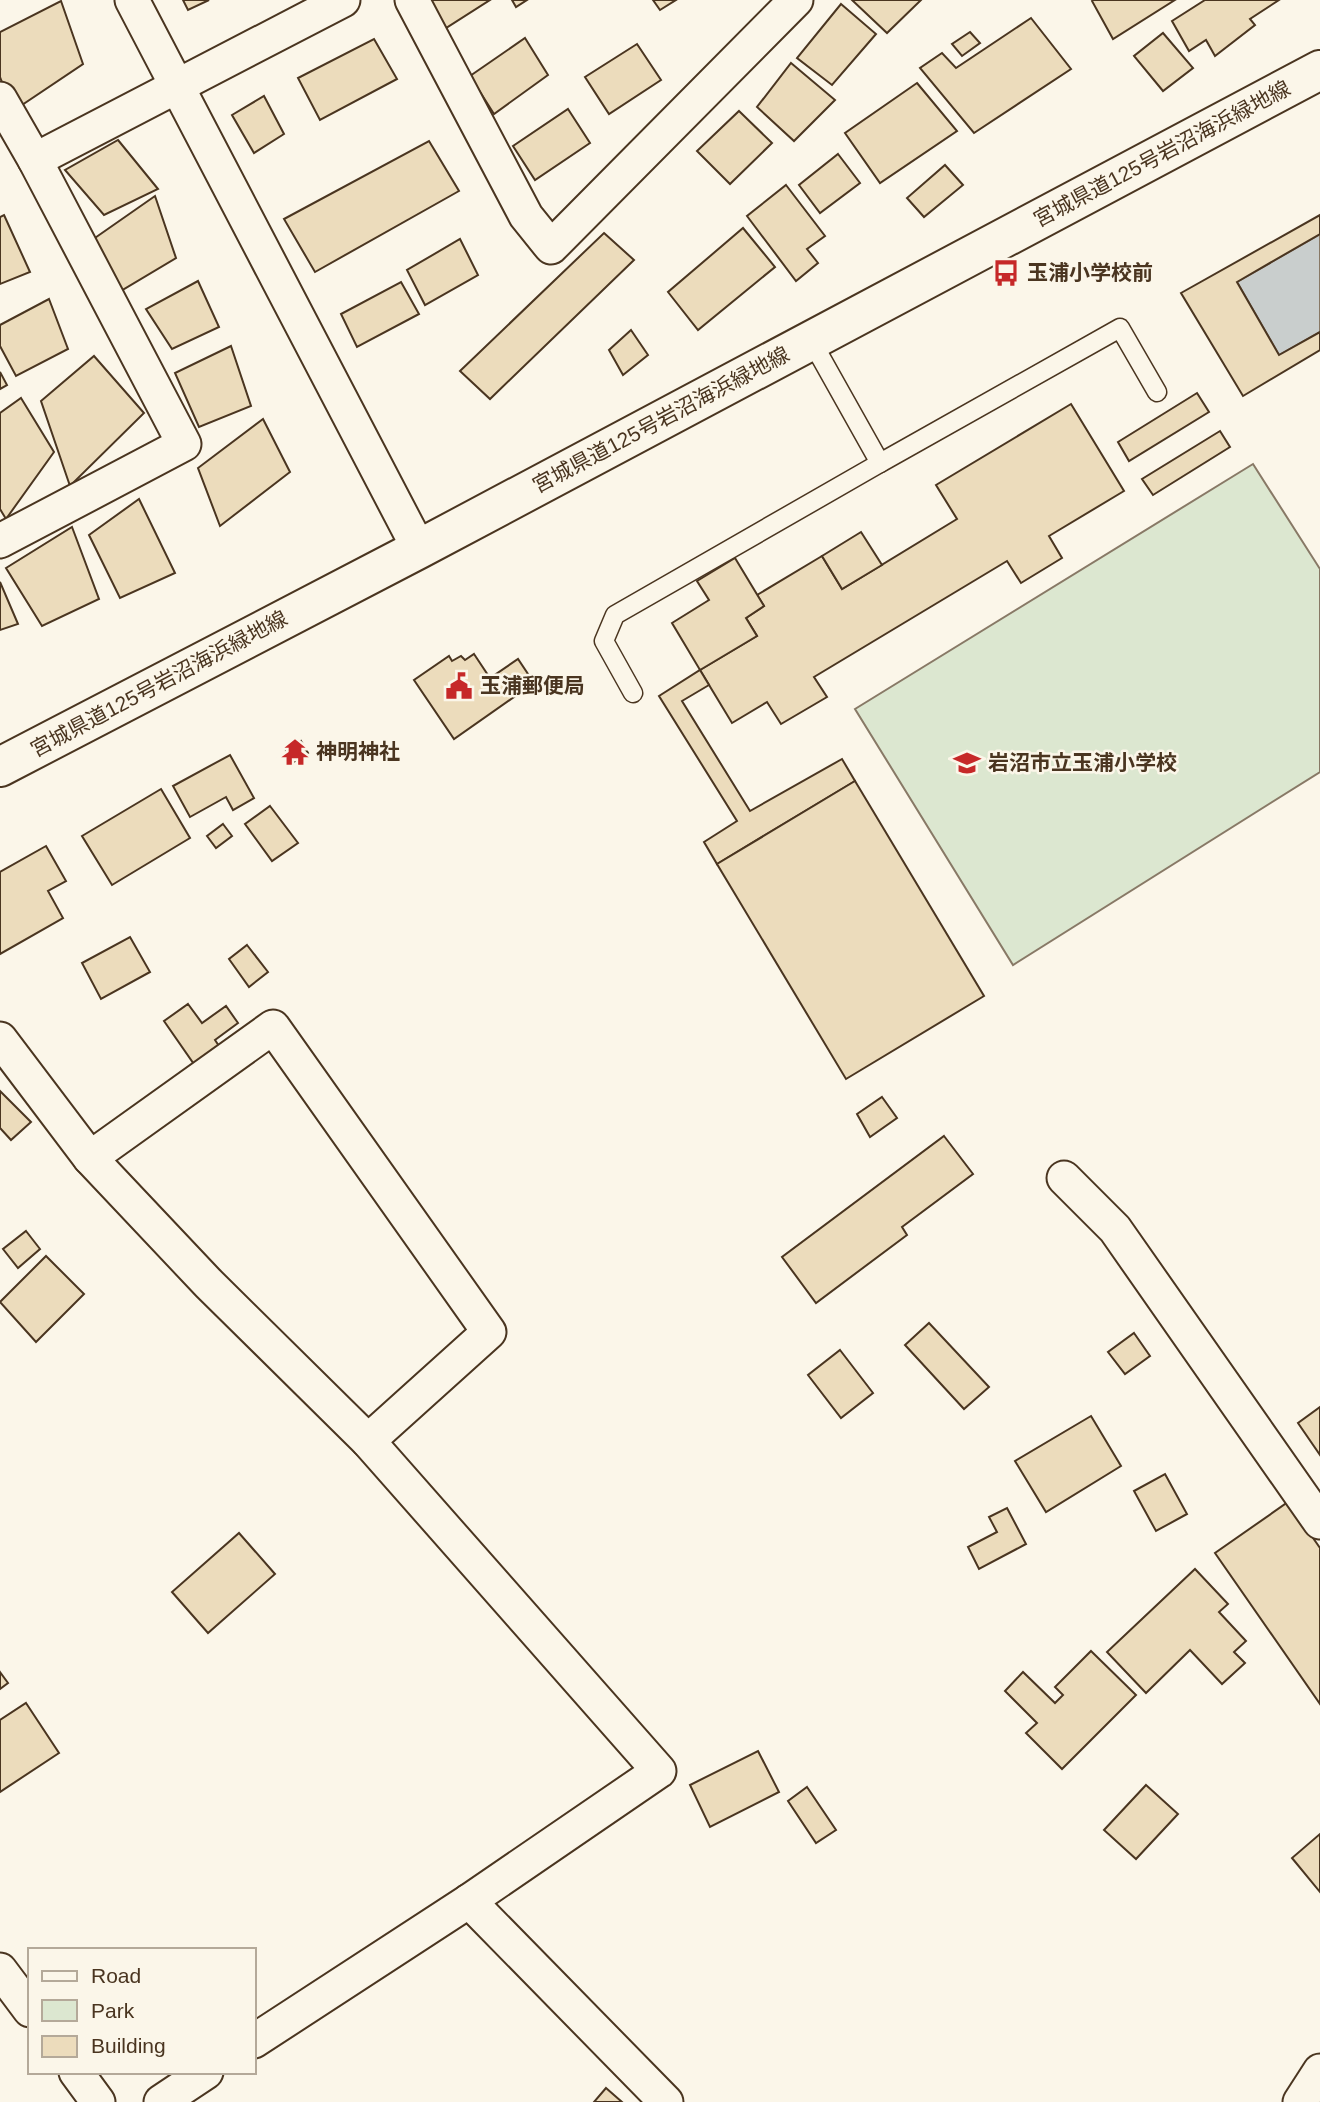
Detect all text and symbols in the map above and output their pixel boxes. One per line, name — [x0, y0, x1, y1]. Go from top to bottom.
street label: 宮城県道125号岩沼海浜緑地線 — [1030, 76, 1294, 231]
bus stop icon: 玉浦小学校前 — [991, 258, 1021, 288]
place label: 玉浦小学校前 — [1027, 261, 1153, 284]
street label: 宮城県道125号岩沼海浜緑地線 — [529, 342, 793, 497]
street label: 宮城県道125号岩沼海浜緑地線 — [27, 606, 291, 761]
public building icon: 玉浦郵便局 — [444, 671, 474, 701]
place label: 玉浦郵便局 — [480, 674, 585, 697]
temple icon: 神明神社 — [280, 737, 310, 767]
place label: 神明神社 — [316, 740, 400, 763]
school or university icon: 岩沼市立玉浦小学校 — [952, 748, 982, 778]
place label: 岩沼市立玉浦小学校 — [988, 751, 1177, 774]
legend — [28, 1948, 256, 2074]
text: Road — [91, 1964, 141, 1987]
text: Park — [91, 1999, 135, 2022]
text: Building — [91, 2034, 166, 2057]

